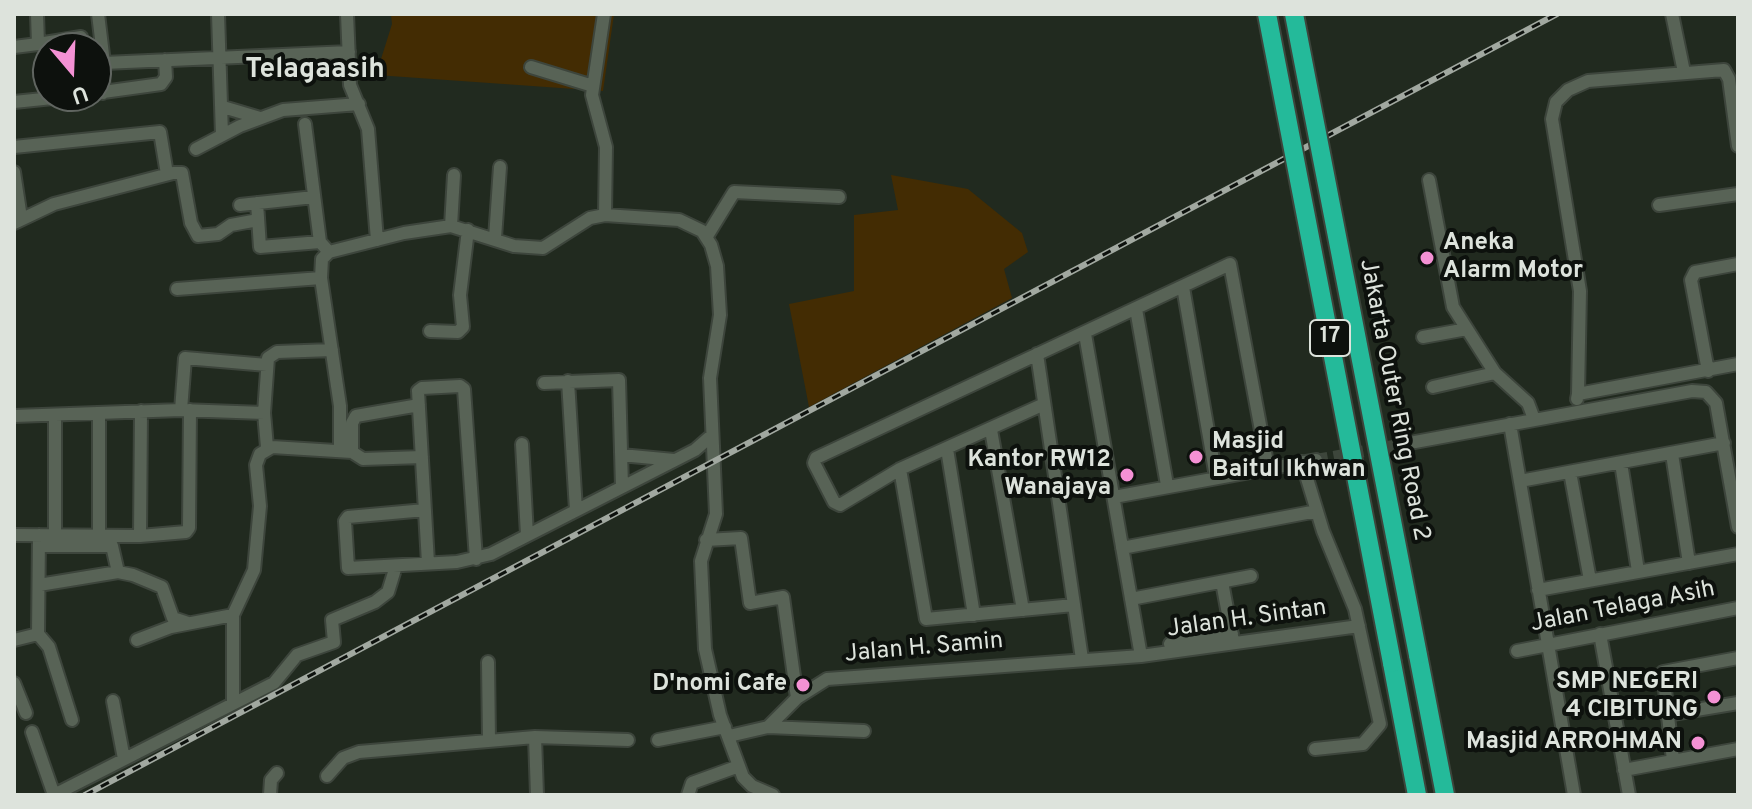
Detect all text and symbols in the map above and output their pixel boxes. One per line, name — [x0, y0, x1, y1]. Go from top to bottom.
north arrow — [32, 32, 112, 112]
district label: Telagaasih — [245, 54, 385, 88]
text: U — [68, 78, 91, 109]
place label: Aneka Alarm Motor — [1443, 230, 1583, 286]
marker: Aneka Alarm Motor — [1418, 249, 1436, 267]
street label: Jakarta Outer Ring Road 2 — [1352, 257, 1434, 543]
road number: 17 — [1310, 320, 1350, 356]
place label: Masjid Baitul Ikhwan — [1212, 429, 1366, 485]
place label: Kantor RW12 Wanajaya — [967, 447, 1111, 503]
marker: Masjid Baitul Ikhwan — [1187, 448, 1205, 466]
marker: Kantor RW12 Wanajaya — [1118, 466, 1136, 484]
street label: Jalan Telaga Asih — [1528, 576, 1718, 640]
street label: Jalan H. Sintan — [1165, 595, 1329, 645]
street label: Jalan H. Samin — [844, 628, 1004, 670]
place label: SMP NEGERI 4 CIBITUNG — [1556, 669, 1698, 725]
place label: D'nomi Cafe — [652, 671, 787, 699]
marker: D'nomi Cafe — [794, 676, 812, 694]
marker: SMP NEGERI 4 CIBITUNG — [1705, 688, 1723, 706]
place label: Masjid ARROHMAN — [1466, 729, 1682, 757]
marker: Masjid ARROHMAN — [1689, 734, 1707, 752]

